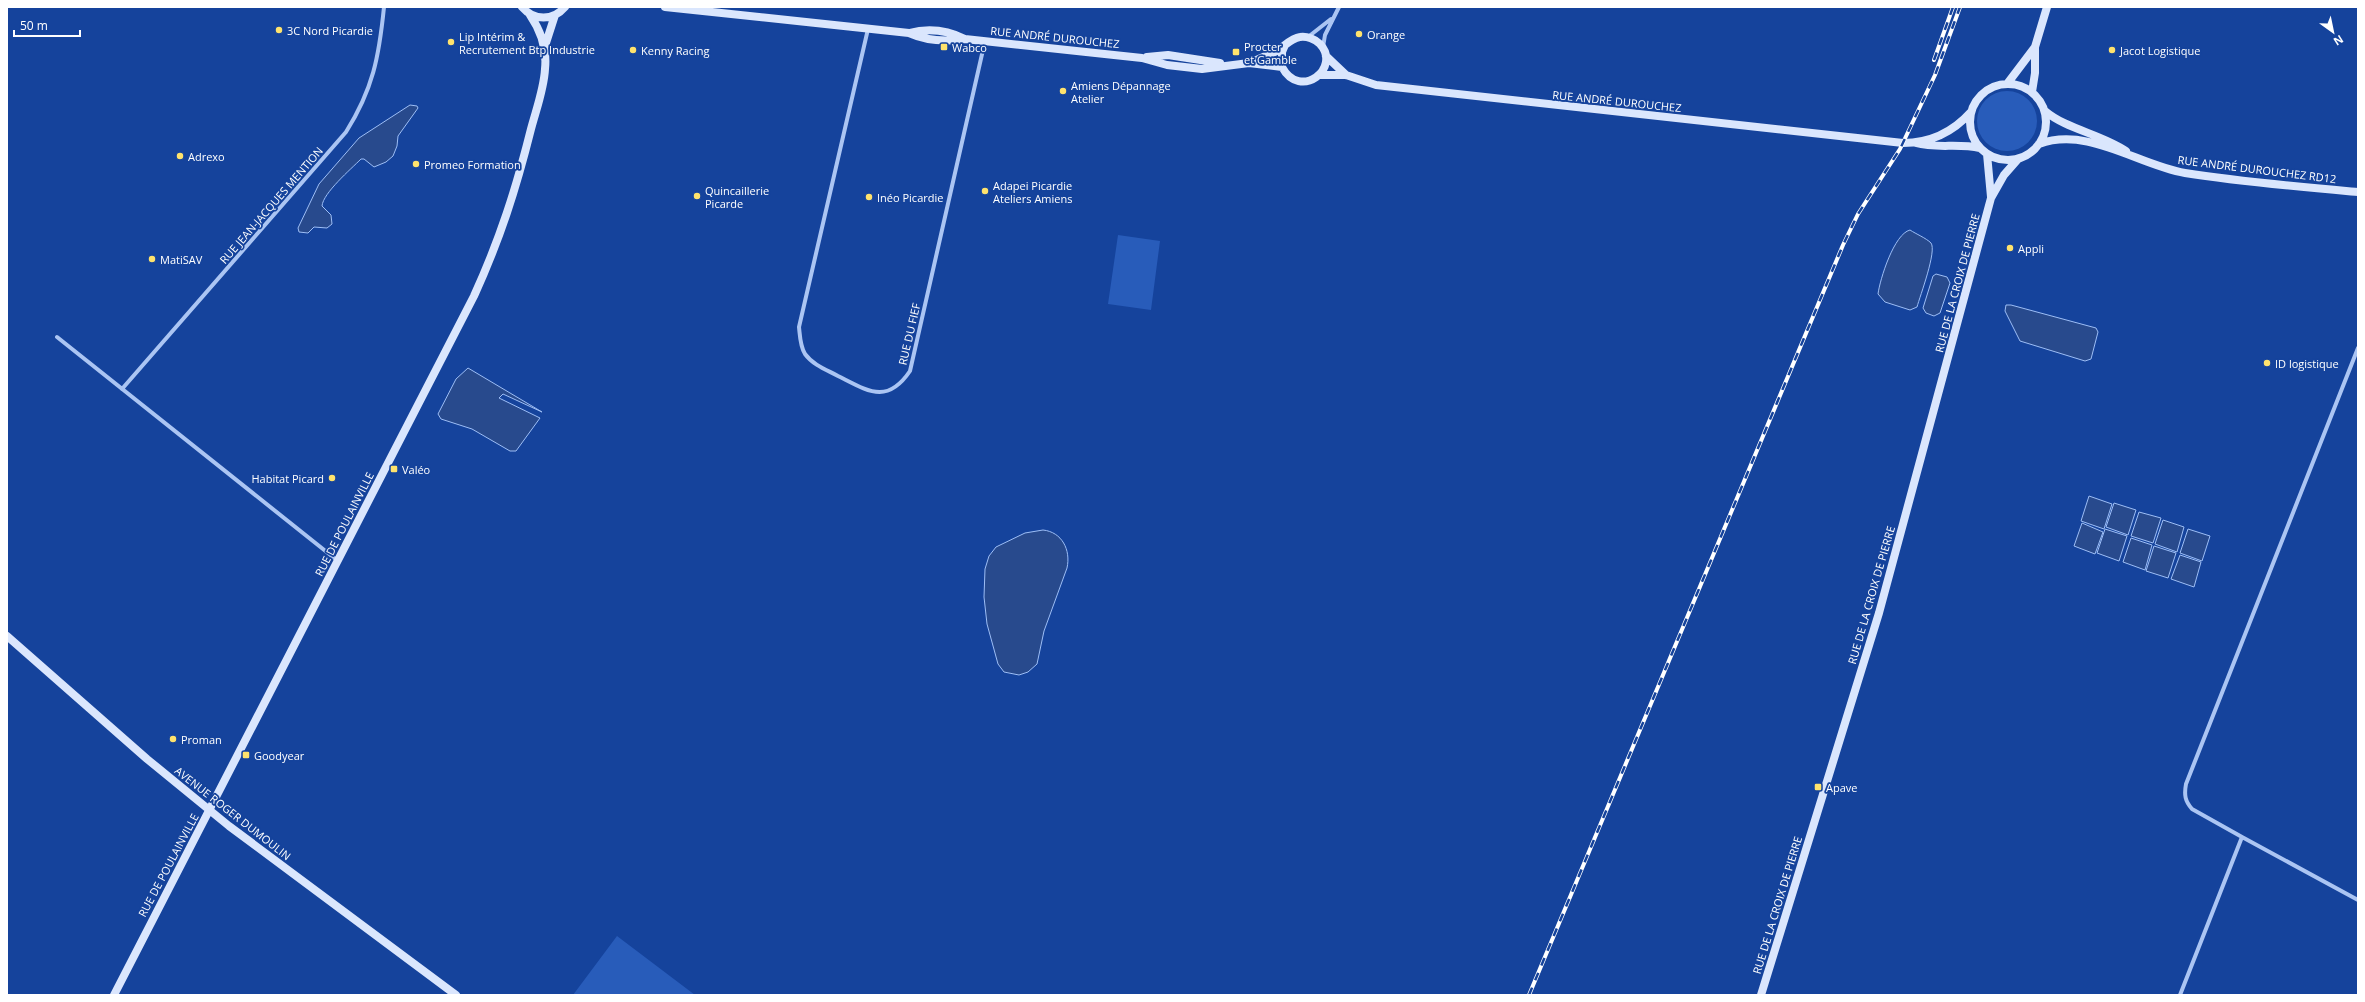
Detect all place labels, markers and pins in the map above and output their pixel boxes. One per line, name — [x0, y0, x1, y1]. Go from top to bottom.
place label: 3C Nord Picardie — [287, 23, 373, 38]
marker: 3C Nord Picardie — [274, 25, 284, 35]
place label: Orange — [1367, 27, 1405, 42]
place label: Lip Intérim & Recrutement Btp Industrie — [459, 29, 595, 57]
marker: Orange — [1354, 29, 1364, 39]
marker: Lip Intérim & Recrutement Btp Industrie — [446, 37, 456, 47]
place label: Procter et Gamble — [1244, 39, 1297, 67]
place label: Wabco — [952, 40, 987, 55]
marker: Wabco — [939, 42, 949, 52]
place label: Kenny Racing — [641, 43, 709, 58]
place label: Jacot Logistique — [2119, 43, 2200, 58]
marker: Kenny Racing — [628, 45, 638, 55]
marker: Jacot Logistique — [2107, 45, 2117, 55]
marker: Procter et Gamble — [1231, 47, 1241, 57]
place label: Amiens Dépannage Atelier — [1071, 78, 1171, 106]
marker: Amiens Dépannage Atelier — [1058, 86, 1068, 96]
place label: Adrexo — [188, 149, 225, 164]
marker: Adrexo — [175, 151, 185, 161]
place label: Promeo Formation — [424, 157, 521, 172]
marker: Promeo Formation — [411, 159, 421, 169]
place label: Adapei Picardie Ateliers Amiens — [993, 178, 1072, 206]
place label: Quincaillerie Picarde — [705, 183, 769, 211]
marker: Adapei Picardie Ateliers Amiens — [980, 186, 990, 196]
place label: Inéo Picardie — [877, 190, 943, 205]
marker: Quincaillerie Picarde — [692, 191, 702, 201]
marker: Inéo Picardie — [864, 192, 874, 202]
place label: Appli — [2018, 241, 2044, 256]
marker: Appli — [2005, 243, 2015, 253]
place label: MatiSAV — [160, 252, 203, 267]
marker: MatiSAV — [147, 254, 157, 264]
place label: ID logistique — [2275, 356, 2339, 371]
marker: ID logistique — [2262, 358, 2272, 368]
place label: Valéo — [402, 462, 431, 477]
marker: Valéo — [389, 464, 399, 474]
place label: Habitat Picard — [251, 471, 324, 486]
marker: Habitat Picard — [327, 473, 337, 483]
place label: Proman — [181, 732, 222, 747]
marker: Proman — [168, 734, 178, 744]
place label: Goodyear — [254, 748, 305, 763]
marker: Goodyear — [241, 750, 251, 760]
place label: Apave — [1826, 780, 1857, 795]
marker: Apave — [1813, 782, 1823, 792]

